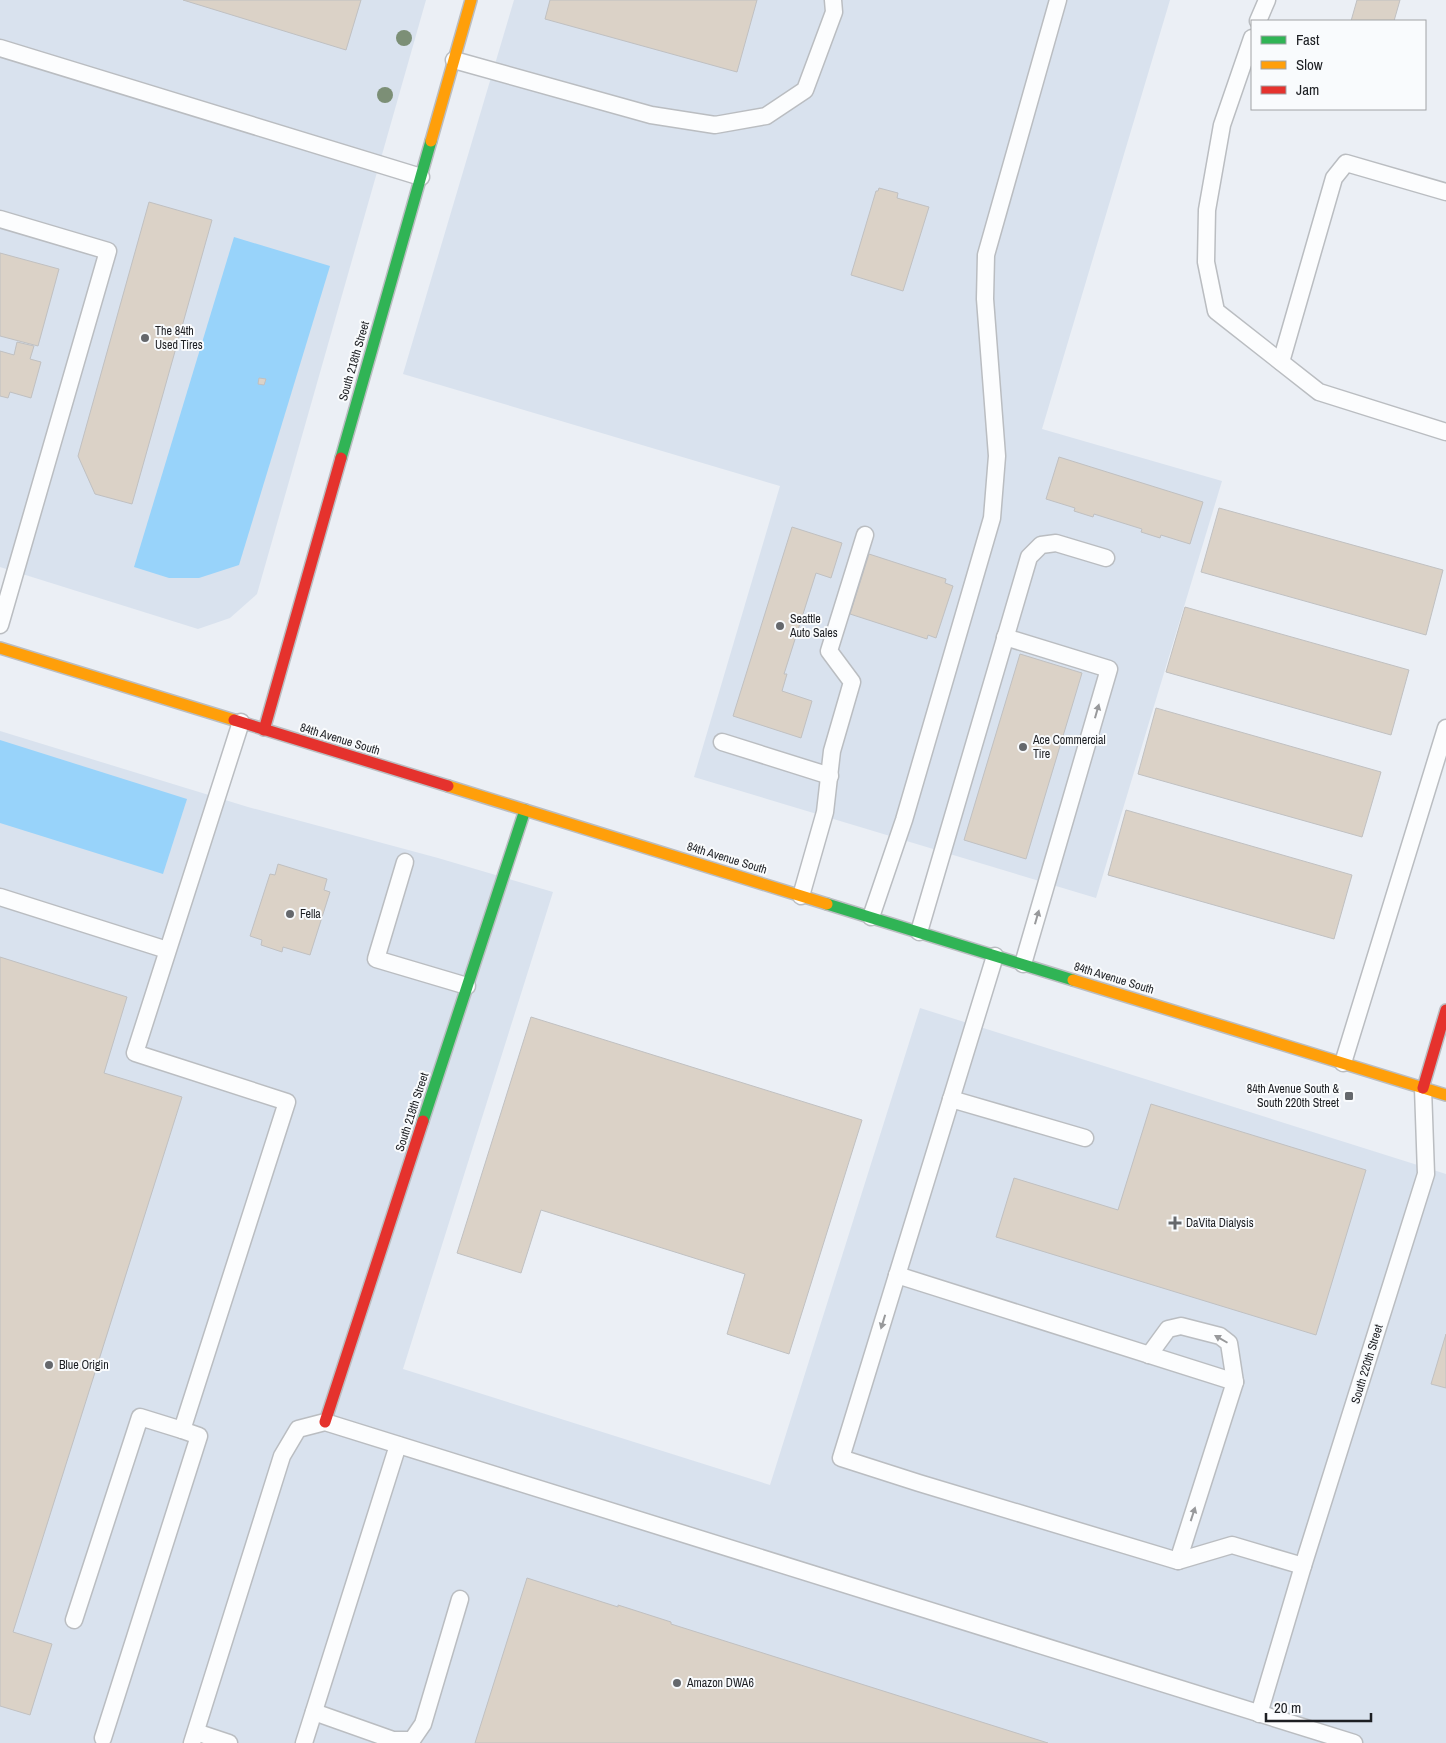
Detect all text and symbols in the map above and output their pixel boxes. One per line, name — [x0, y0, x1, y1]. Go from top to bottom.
legend — [1251, 20, 1426, 110]
text: Fast — [1296, 29, 1320, 50]
text: Slow — [1296, 54, 1323, 75]
text: Jam — [1296, 79, 1319, 100]
street label: South 218th Street — [335, 319, 373, 403]
place label: The 84th Used Tires — [155, 323, 203, 353]
marker: The 84th Used Tires — [139, 332, 151, 344]
place label: Seattle Auto Sales — [789, 611, 838, 641]
marker: Seattle Auto Sales — [774, 620, 786, 632]
one-way arrow — [1094, 703, 1102, 718]
street label: 84th Avenue South — [298, 719, 382, 759]
place label: Ace Commercial Tire — [1032, 732, 1106, 762]
marker: Ace Commercial Tire — [1017, 741, 1029, 753]
street label: 84th Avenue South — [685, 838, 769, 878]
place label: Fella — [300, 906, 321, 922]
marker: Fella — [284, 908, 296, 920]
one-way arrow — [1033, 910, 1041, 925]
street label: 84th Avenue South — [1072, 958, 1156, 998]
street label: South 218th Street — [392, 1070, 432, 1154]
place label: 84th Avenue South & South 220th Street — [1247, 1081, 1339, 1111]
marker: 84th Avenue South & South 220th Street — [1343, 1090, 1355, 1102]
place label: DaVita Dialysis — [1186, 1215, 1254, 1231]
marker: DaVita Dialysis — [1168, 1216, 1182, 1230]
one-way arrow — [878, 1314, 886, 1329]
street label: South 220th Street — [1347, 1322, 1387, 1406]
one-way arrow — [1214, 1334, 1228, 1343]
place label: Blue Origin — [59, 1357, 109, 1373]
marker: Blue Origin — [43, 1359, 55, 1371]
one-way arrow — [1190, 1507, 1198, 1522]
place label: Amazon DWA6 — [686, 1675, 754, 1691]
marker: Amazon DWA6 — [671, 1677, 683, 1689]
scale bar — [1266, 1690, 1371, 1722]
text: 20 m — [1274, 1697, 1301, 1718]

